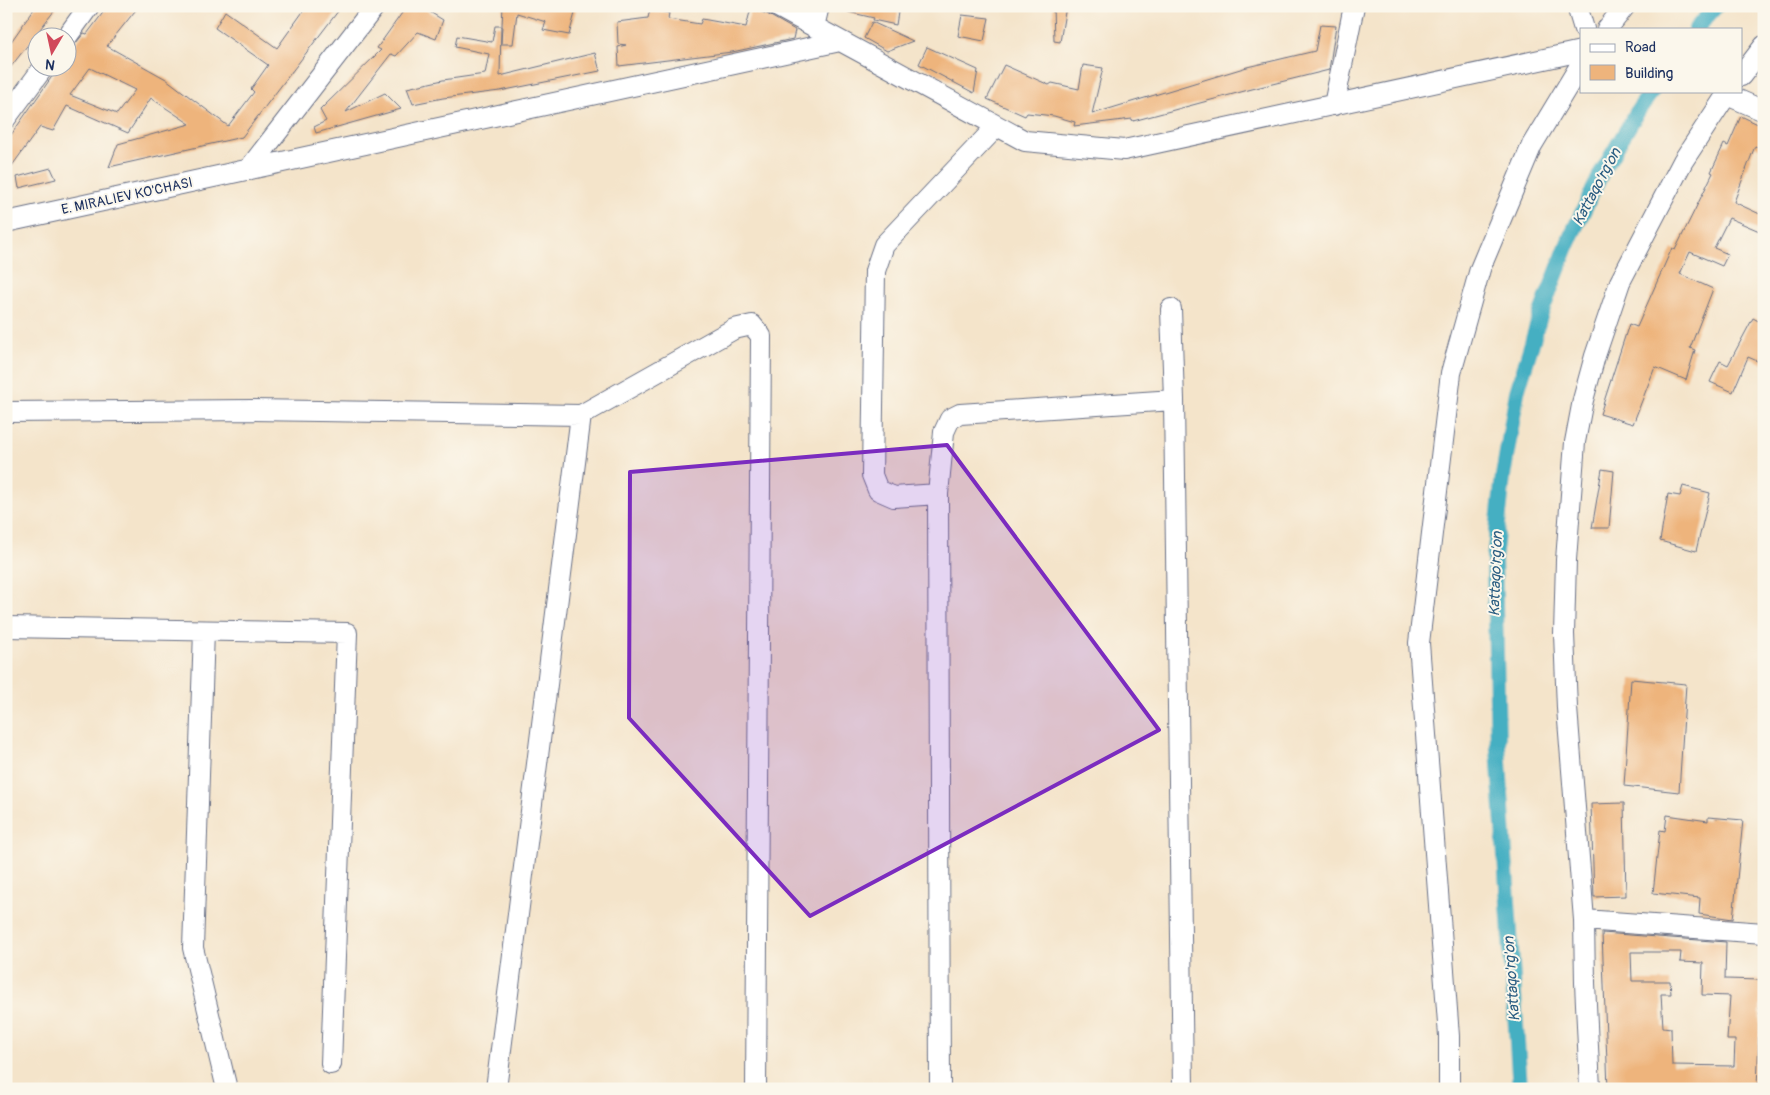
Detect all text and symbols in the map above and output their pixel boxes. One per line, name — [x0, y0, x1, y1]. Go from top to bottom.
north arrow — [28, 28, 78, 78]
legend — [1580, 28, 1742, 92]
text: Road — [1625, 38, 1656, 57]
text: N — [44, 55, 56, 73]
text: Building — [1625, 64, 1673, 83]
water label: Kattaqo'rg'on — [1569, 144, 1626, 229]
street label: E. MIRALIEV KO'CHASI — [60, 174, 194, 218]
water label: Kattaqo'rg'on — [1485, 530, 1507, 617]
water label: Kattaqo'rg'on — [1499, 934, 1524, 1022]

